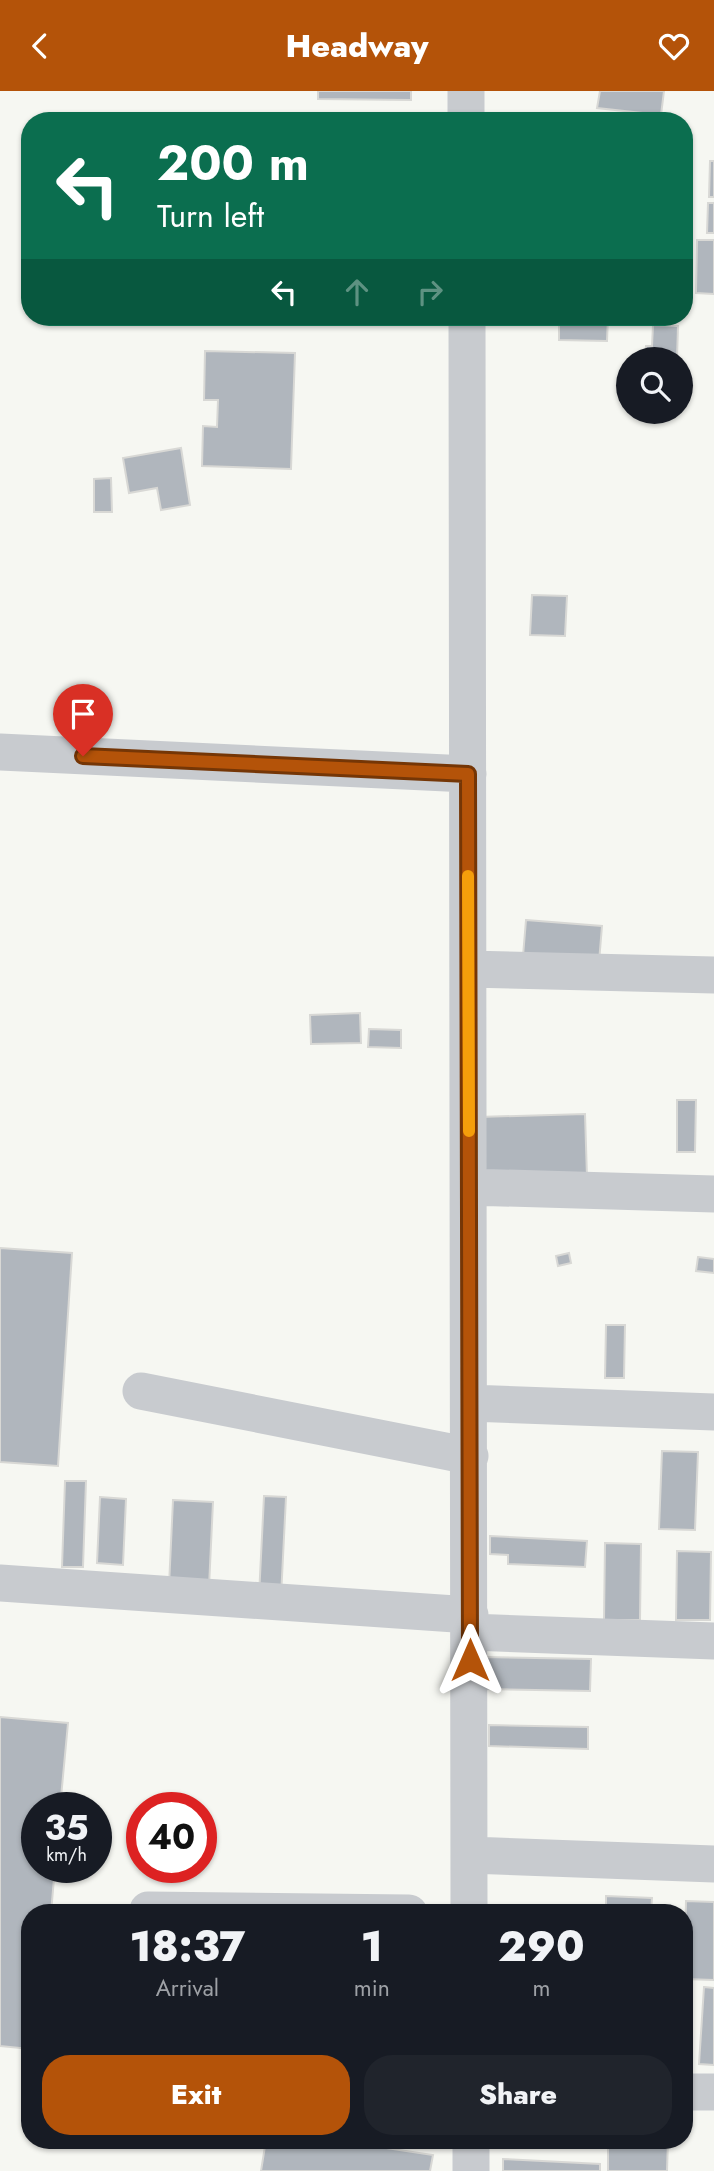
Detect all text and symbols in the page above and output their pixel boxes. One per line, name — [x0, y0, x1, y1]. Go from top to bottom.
text: Headway — [286, 23, 428, 69]
icon: back — [21, 27, 59, 65]
icon: heart — [655, 27, 693, 65]
text: 200 m — [157, 128, 309, 198]
icon: left — [42, 140, 133, 231]
text: Turn left — [157, 193, 264, 239]
icon: left — [265, 273, 303, 311]
icon: ahead — [338, 273, 376, 311]
icon: right — [411, 273, 449, 311]
map controls — [616, 347, 693, 424]
button: search — [616, 347, 693, 424]
pin — [53, 684, 113, 756]
icon: arrive — [64, 695, 102, 733]
position arrow — [433, 1623, 507, 1697]
speed limit sign: 40 — [126, 1792, 217, 1883]
text: 35 — [44, 1803, 89, 1853]
text: km/h — [46, 1842, 87, 1868]
text: 18:37 — [129, 1916, 245, 1977]
text: 1 — [361, 1916, 383, 1977]
text: 290 — [498, 1916, 585, 1977]
text: Arrival — [156, 1971, 219, 2005]
text: min — [354, 1971, 390, 2005]
text: m — [532, 1971, 550, 2005]
button: Exit — [42, 2055, 350, 2135]
button: Share — [364, 2055, 672, 2135]

